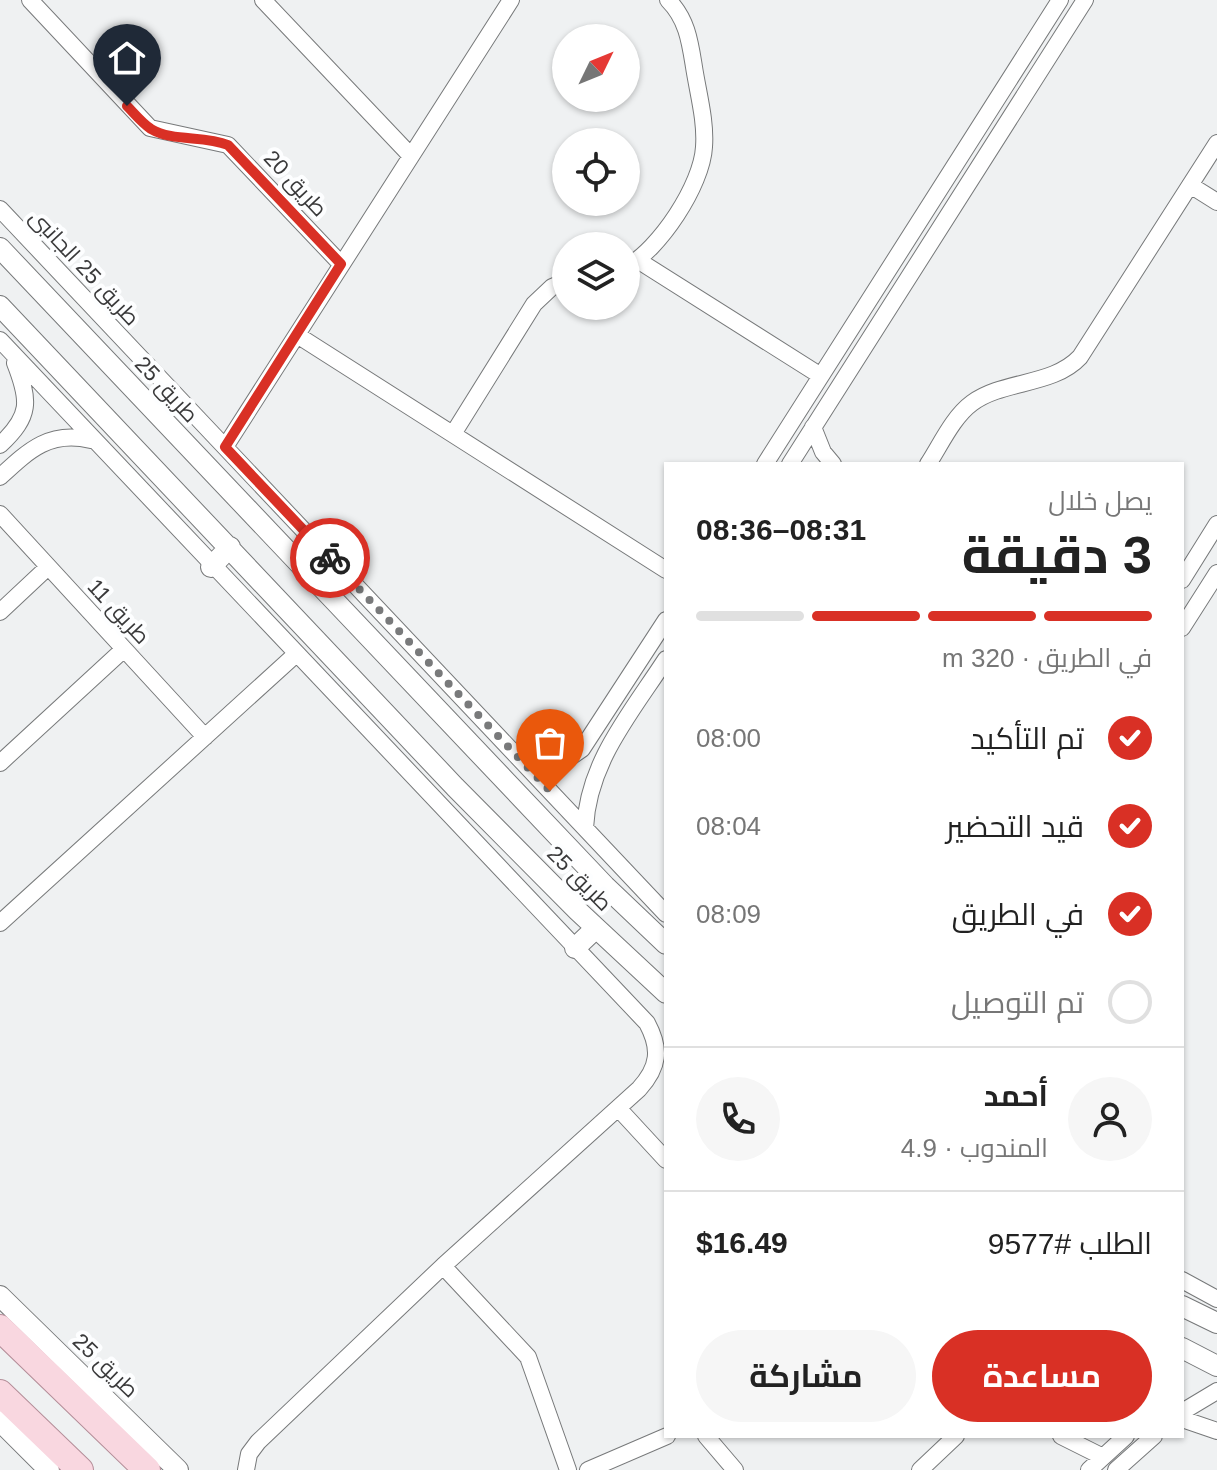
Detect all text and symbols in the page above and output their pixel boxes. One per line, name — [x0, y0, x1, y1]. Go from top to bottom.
pin — [93, 24, 161, 106]
north arrow — [552, 24, 640, 112]
map controls — [552, 24, 640, 320]
icon: home — [105, 36, 149, 80]
button: locate — [552, 128, 640, 216]
street label: طريق 20 — [258, 145, 332, 222]
street label: طريق 25 الجانبى — [24, 204, 145, 331]
button: layers — [552, 232, 640, 320]
street label: طريق 25 — [129, 351, 203, 428]
text: يصل خلال — [1048, 486, 1152, 516]
text: 08:31–08:36 — [696, 513, 866, 546]
courier — [290, 518, 370, 598]
text: 3 دقيقة — [962, 526, 1152, 584]
icon: bike — [308, 536, 352, 580]
street label: طريق 11 — [82, 574, 155, 650]
text: في الطريق · 320 m — [942, 643, 1152, 673]
pin — [516, 709, 584, 791]
icon: check — [1108, 716, 1152, 760]
icon: bag — [528, 721, 572, 765]
text: تم التأكيد — [970, 722, 1084, 755]
text: 08:00 — [696, 723, 761, 753]
icon: check — [1108, 804, 1152, 848]
text: قيد التحضير — [946, 810, 1084, 843]
text: 08:04 — [696, 811, 761, 841]
street label: طريق 25 — [542, 841, 617, 916]
icon: check — [1108, 892, 1152, 936]
text: في الطريق — [952, 898, 1084, 931]
text: 08:09 — [696, 899, 761, 929]
text: تم التوصيل — [951, 986, 1084, 1019]
button: phone — [696, 1077, 780, 1161]
button: person — [1068, 1077, 1152, 1161]
text: أحمد — [984, 1079, 1048, 1112]
text: المندوب · 4.9 — [901, 1133, 1048, 1163]
text: $16.49 — [696, 1226, 788, 1259]
text: الطلب #9577 — [988, 1227, 1152, 1260]
street label: طريق 25 — [67, 1328, 143, 1403]
button: مشاركة — [696, 1330, 916, 1422]
button: مساعدة — [932, 1330, 1152, 1422]

